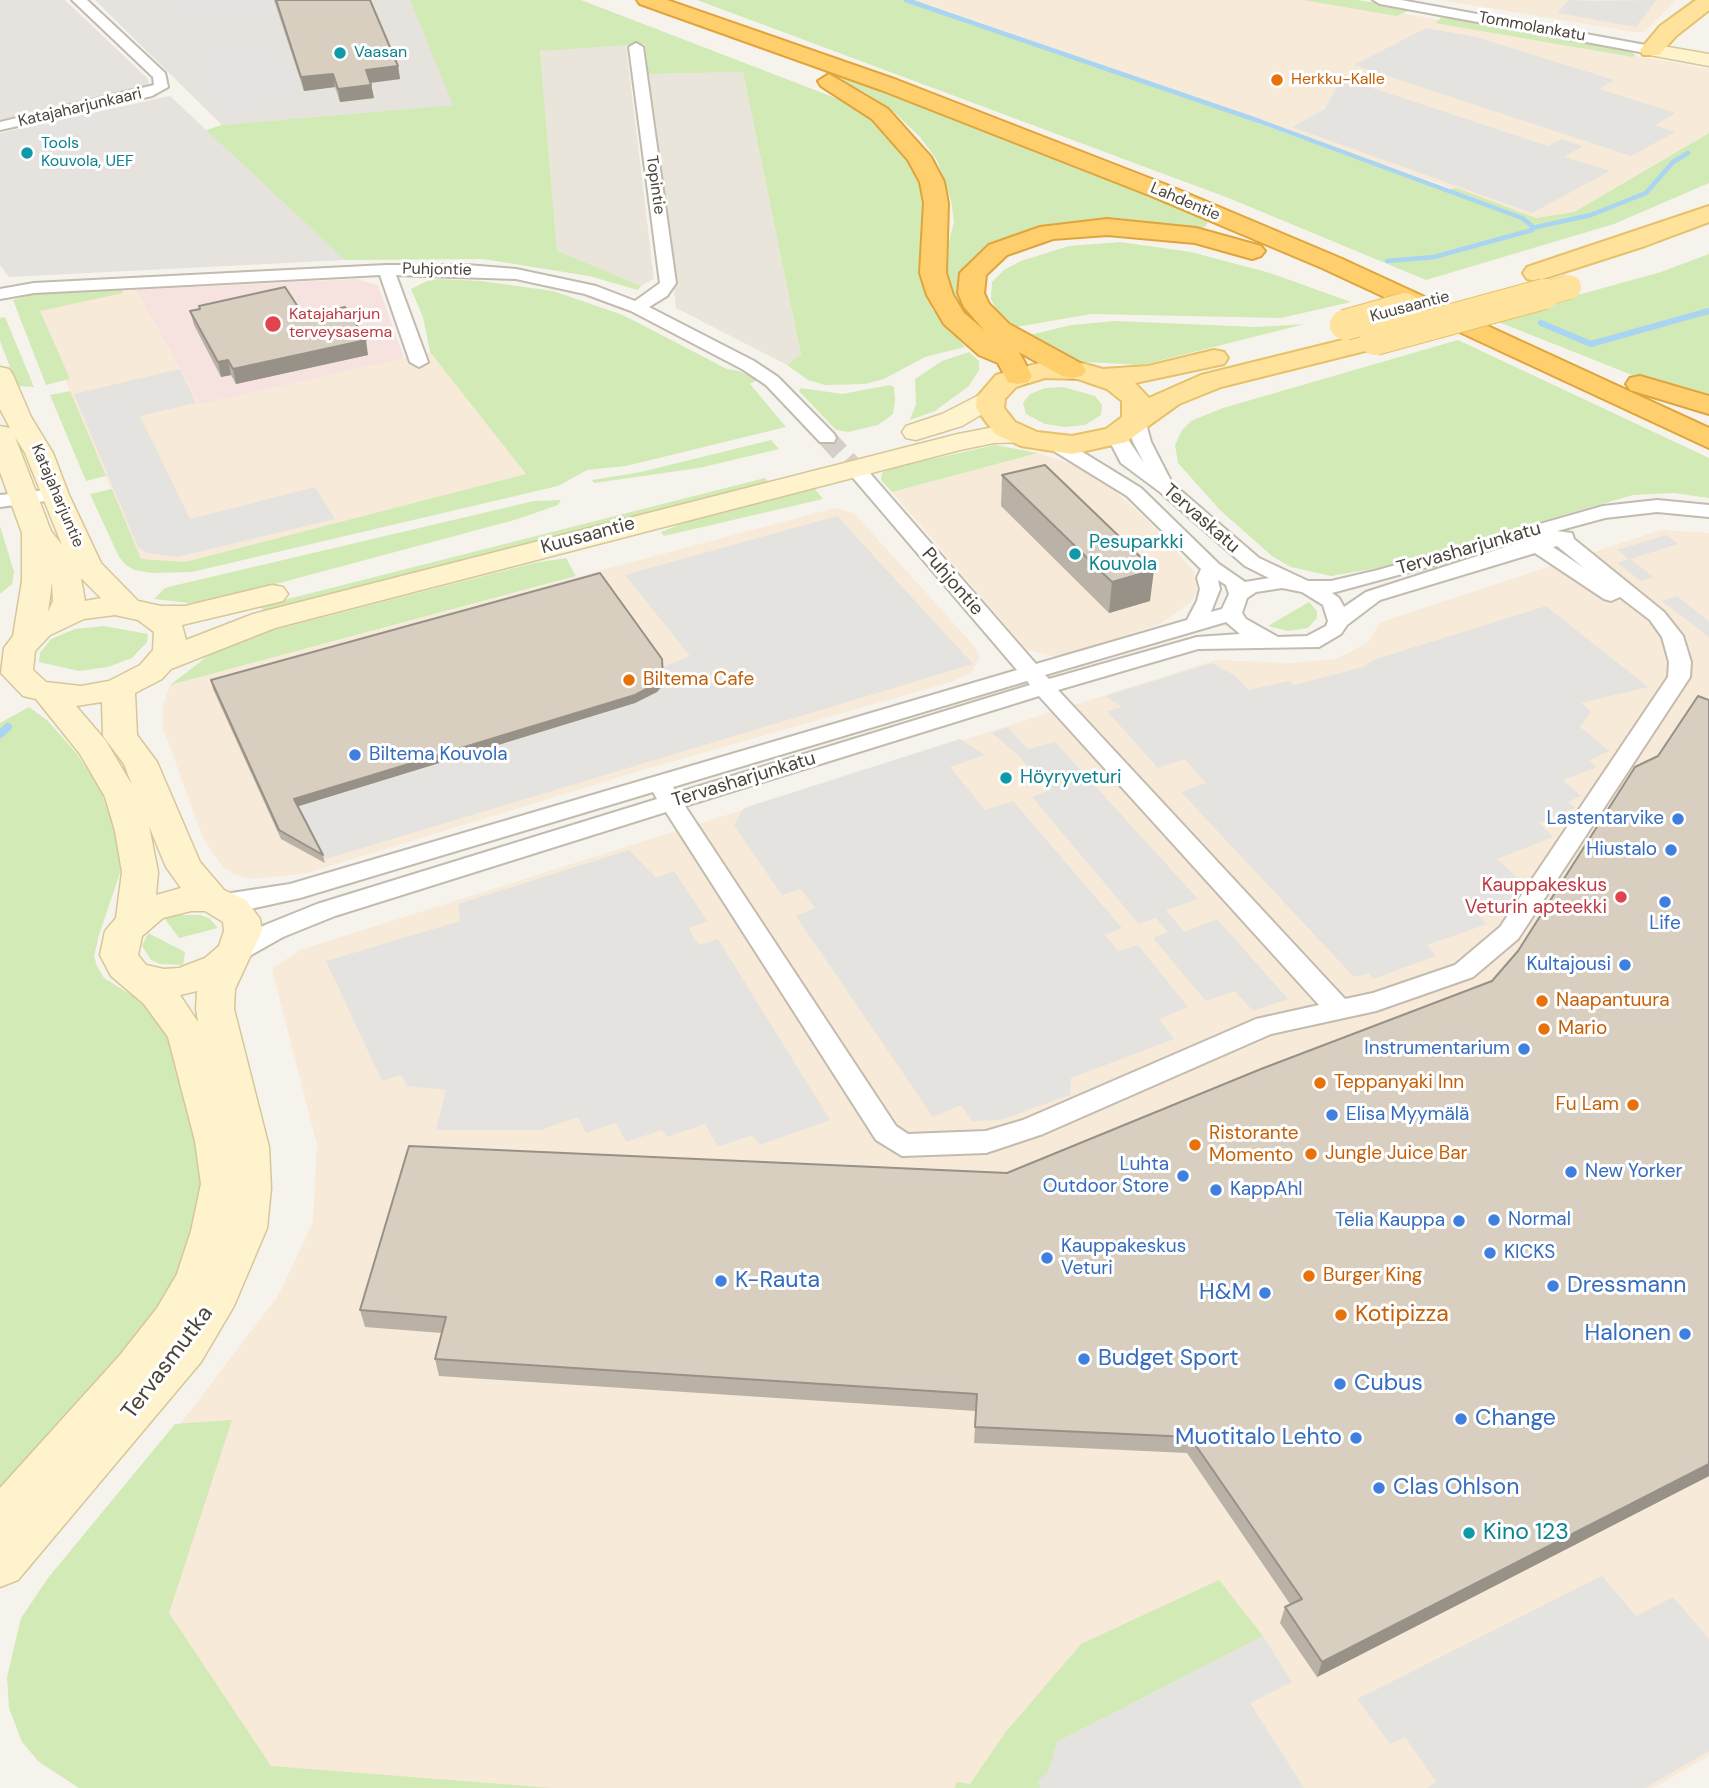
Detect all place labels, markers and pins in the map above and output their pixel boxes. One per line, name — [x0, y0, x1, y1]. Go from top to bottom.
place label: Vaasan — [354, 43, 407, 63]
marker: Vaasan — [332, 45, 348, 61]
place label: Herkku-Kalle — [1291, 70, 1385, 90]
marker: Herkku-Kalle — [1269, 72, 1285, 88]
place label: Tools Kouvola, UEF — [41, 134, 134, 172]
marker: Tools Kouvola, UEF — [19, 145, 35, 161]
place label: Katajaharjun terveysasema — [289, 305, 392, 343]
marker: Katajaharjun terveysasema — [263, 314, 283, 334]
place label: Pesuparkki Kouvola — [1089, 532, 1184, 576]
marker: Pesuparkki Kouvola — [1067, 546, 1083, 562]
place label: Biltema Cafe — [643, 669, 754, 691]
marker: Biltema Cafe — [621, 672, 637, 688]
place label: Biltema Kouvola — [369, 744, 508, 766]
marker: Biltema Kouvola — [347, 747, 363, 763]
place label: Höyryveturi — [1020, 767, 1122, 789]
marker: Höyryveturi — [998, 770, 1014, 786]
place label: Lastentarvike — [1547, 808, 1664, 830]
marker: Lastentarvike — [1670, 811, 1686, 827]
place label: Hiustalo — [1586, 839, 1657, 861]
marker: Hiustalo — [1663, 842, 1679, 858]
place label: Kauppakeskus Veturin apteekki — [1465, 875, 1607, 919]
marker: Kauppakeskus Veturin apteekki — [1613, 889, 1629, 905]
marker: Life — [1657, 894, 1673, 910]
place label: Life — [1649, 913, 1681, 935]
place label: Kultajousi — [1526, 954, 1611, 976]
marker: Kultajousi — [1617, 957, 1633, 973]
place label: Naapantuura — [1556, 990, 1670, 1012]
marker: Naapantuura — [1534, 993, 1550, 1009]
place label: Mario — [1558, 1018, 1607, 1040]
marker: Mario — [1536, 1021, 1552, 1037]
place label: Instrumentarium — [1364, 1038, 1510, 1060]
marker: Instrumentarium — [1516, 1041, 1532, 1057]
place label: Teppanyaki Inn — [1334, 1072, 1464, 1094]
marker: Teppanyaki Inn — [1312, 1075, 1328, 1091]
place label: Fu Lam — [1556, 1094, 1619, 1116]
marker: Fu Lam — [1625, 1097, 1641, 1113]
place label: Elisa Myymälä — [1346, 1104, 1469, 1126]
marker: Elisa Myymälä — [1324, 1107, 1340, 1123]
place label: Ristorante Momento — [1209, 1123, 1299, 1167]
marker: Ristorante Momento — [1187, 1137, 1203, 1153]
place label: Jungle Juice Bar — [1325, 1143, 1467, 1165]
marker: Jungle Juice Bar — [1303, 1146, 1319, 1162]
place label: Luhta Outdoor Store — [1043, 1154, 1169, 1198]
place label: New Yorker — [1585, 1161, 1682, 1183]
marker: New Yorker — [1563, 1164, 1579, 1180]
marker: Luhta Outdoor Store — [1175, 1168, 1191, 1184]
place label: KappAhl — [1230, 1179, 1303, 1201]
marker: KappAhl — [1208, 1182, 1224, 1198]
place label: Normal — [1508, 1209, 1571, 1231]
place label: Telia Kauppa — [1335, 1210, 1445, 1232]
marker: Normal — [1486, 1212, 1502, 1228]
marker: Telia Kauppa — [1451, 1213, 1467, 1229]
place label: Kauppakeskus Veturi — [1061, 1236, 1186, 1280]
place label: KICKS — [1504, 1242, 1555, 1264]
marker: KICKS — [1482, 1245, 1498, 1261]
marker: Kauppakeskus Veturi — [1039, 1250, 1055, 1266]
place label: Burger King — [1323, 1265, 1422, 1287]
place label: K-Rauta — [735, 1267, 820, 1295]
marker: Burger King — [1301, 1268, 1317, 1284]
place label: Dressmann — [1567, 1272, 1686, 1300]
marker: K-Rauta — [713, 1273, 729, 1289]
marker: Dressmann — [1545, 1278, 1561, 1294]
place label: H&M — [1199, 1279, 1251, 1307]
marker: H&M — [1257, 1285, 1273, 1301]
place label: Kotipizza — [1355, 1301, 1449, 1329]
marker: Kotipizza — [1333, 1307, 1349, 1323]
place label: Halonen — [1585, 1320, 1671, 1348]
marker: Halonen — [1677, 1326, 1693, 1342]
place label: Budget Sport — [1098, 1345, 1239, 1373]
marker: Budget Sport — [1076, 1351, 1092, 1367]
place label: Cubus — [1354, 1370, 1423, 1398]
marker: Cubus — [1332, 1376, 1348, 1392]
place label: Change — [1475, 1405, 1556, 1433]
marker: Change — [1453, 1411, 1469, 1427]
place label: Muotitalo Lehto — [1175, 1424, 1342, 1452]
marker: Muotitalo Lehto — [1348, 1430, 1364, 1446]
place label: Clas Ohlson — [1393, 1474, 1519, 1502]
marker: Clas Ohlson — [1371, 1480, 1387, 1496]
place label: Kino 123 — [1483, 1519, 1569, 1547]
marker: Kino 123 — [1461, 1525, 1477, 1541]

